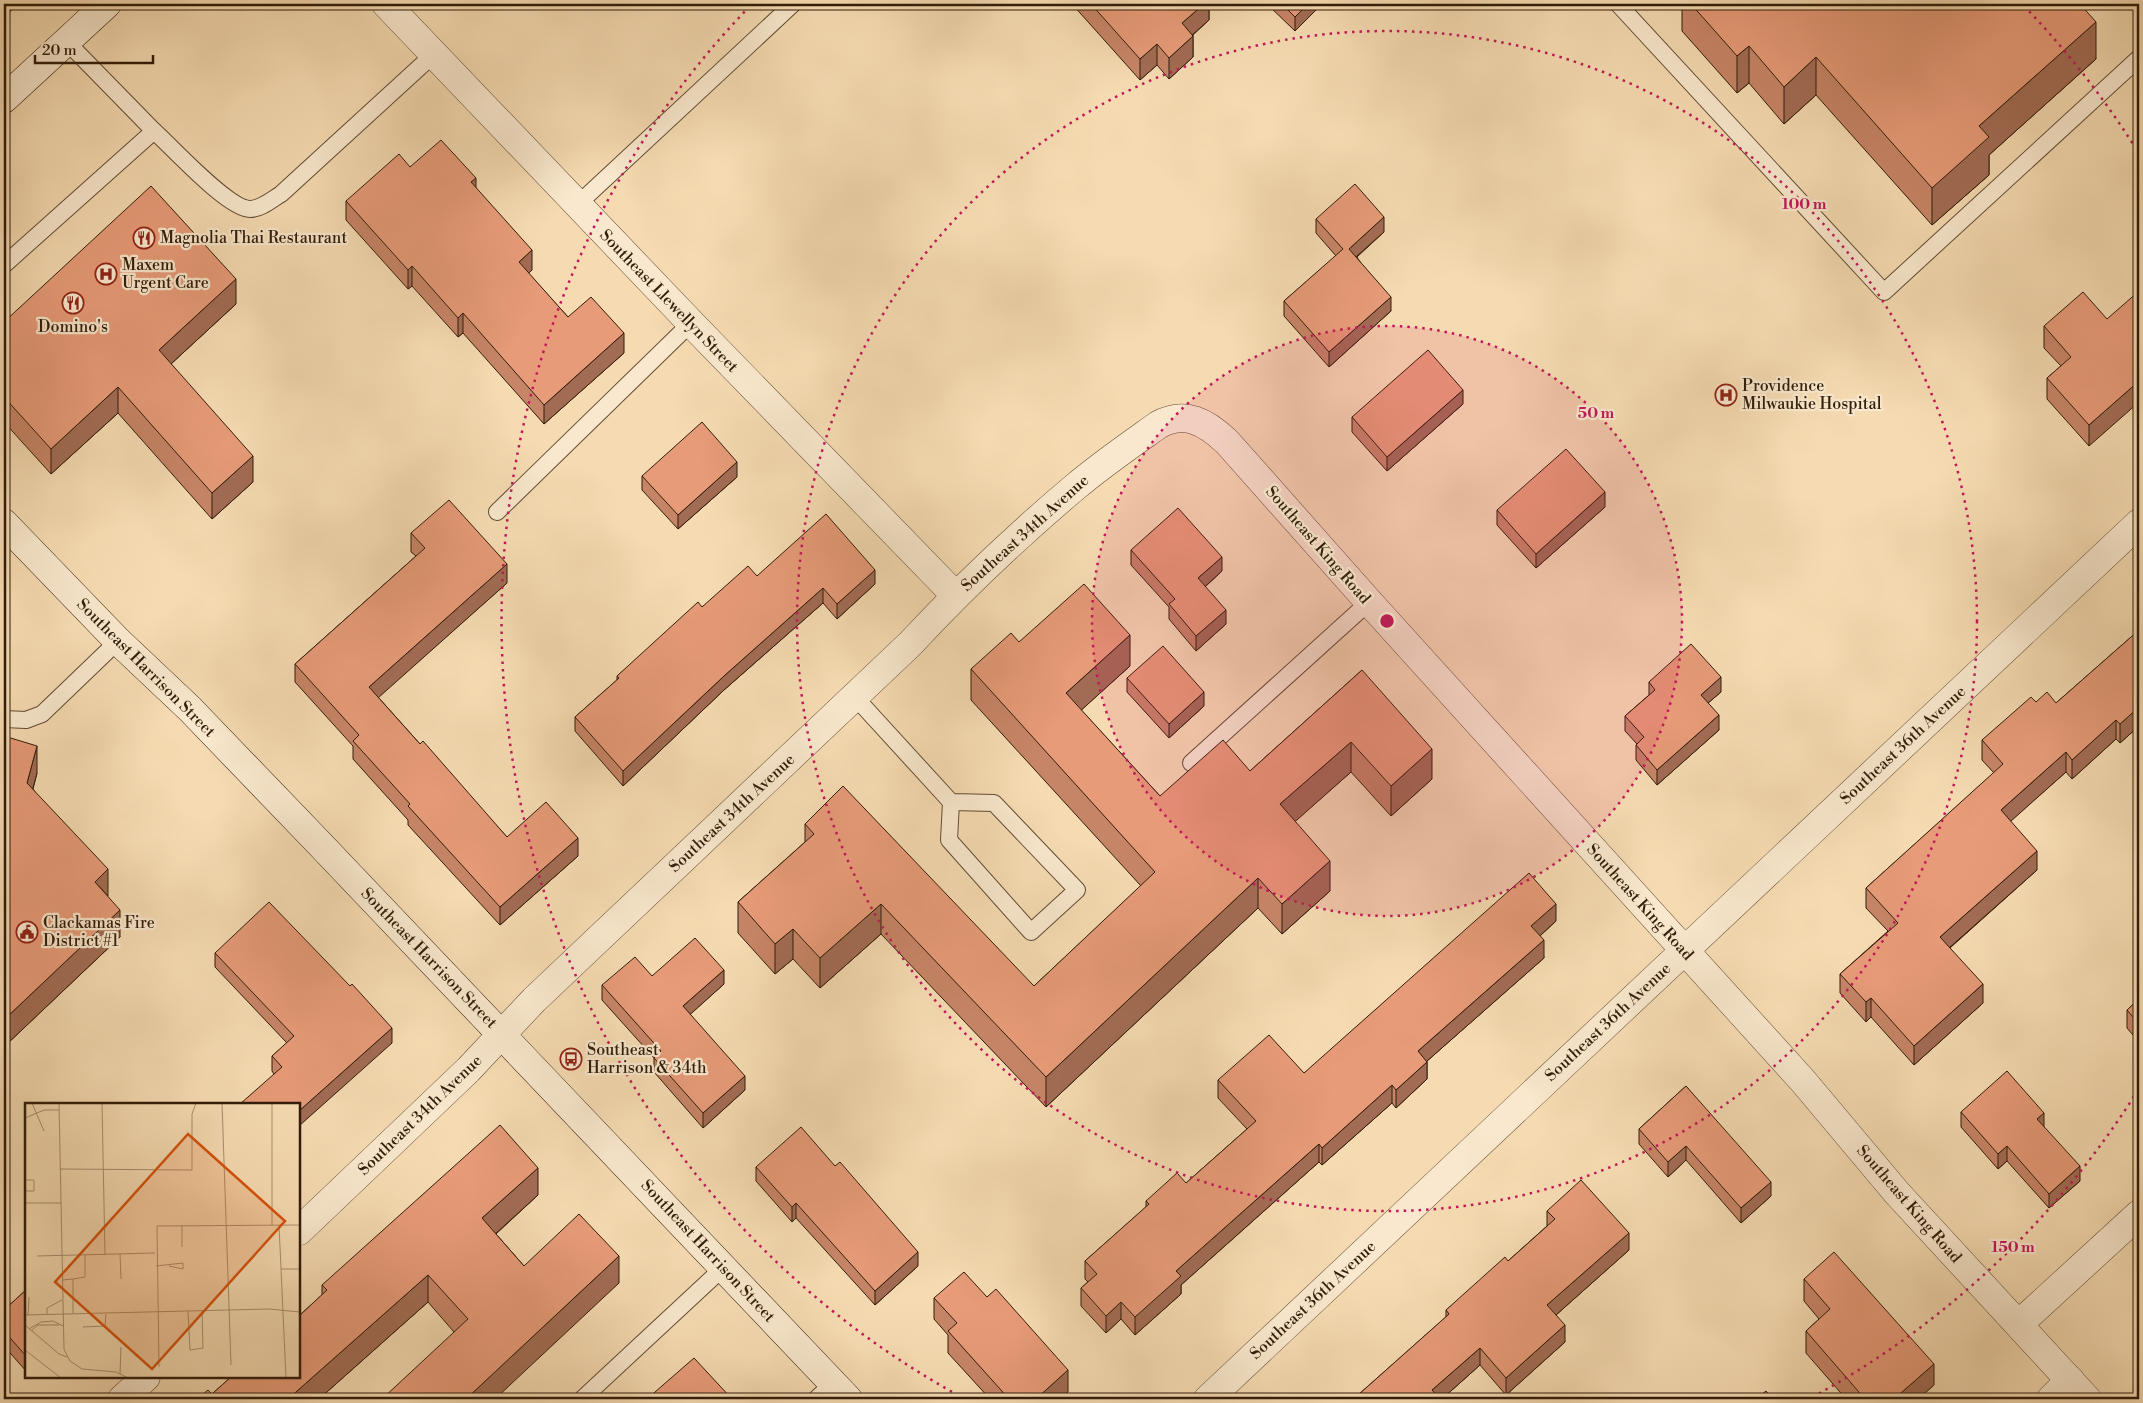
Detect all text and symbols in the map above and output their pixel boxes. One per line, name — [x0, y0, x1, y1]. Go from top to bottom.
scale bar — [35, 32, 152, 64]
text: 20 m — [42, 41, 77, 60]
text: 100 m — [1782, 195, 1827, 214]
street label: Southeast Llewellyn Street — [595, 225, 743, 377]
restaurant icon: Magnolia Thai Restaurant — [132, 226, 156, 250]
place label: Magnolia Thai Restaurant — [160, 228, 347, 248]
place label: Maxem Urgent Care — [122, 255, 209, 293]
hospital icon: Maxem Urgent Care — [94, 262, 118, 286]
restaurant icon: Domino's — [61, 291, 85, 315]
place label: Domino's — [38, 317, 108, 337]
place label: Providence Milwaukie Hospital — [1742, 376, 1882, 414]
hospital icon: Providence Milwaukie Hospital — [1714, 383, 1738, 407]
text: 50 m — [1578, 404, 1614, 423]
street label: Southeast 34th Avenue — [957, 470, 1093, 596]
street label: Southeast King Road — [1261, 482, 1375, 608]
street label: Southeast Harrison Street — [72, 594, 220, 742]
centre of rings — [1378, 612, 1396, 630]
street label: Southeast 36th Avenue — [1836, 681, 1970, 809]
street label: Southeast 34th Avenue — [665, 749, 799, 877]
street label: Southeast King Road — [1582, 840, 1698, 964]
street label: Southeast Harrison Street — [357, 883, 502, 1033]
place label: Clackamas Fire District #1 — [43, 913, 155, 951]
public building icon: Clackamas Fire District #1 — [15, 920, 39, 944]
street label: Southeast 36th Avenue — [1541, 958, 1675, 1086]
place label: Southeast Harrison & 34th — [587, 1040, 707, 1078]
bus stop icon: Southeast Harrison & 34th — [559, 1047, 583, 1071]
street label: Southeast 34th Avenue — [354, 1050, 486, 1180]
inset map — [25, 1103, 300, 1378]
street label: Southeast King Road — [1852, 1141, 1966, 1267]
street label: Southeast Harrison Street — [637, 1175, 780, 1327]
street label: Southeast 36th Avenue — [1246, 1236, 1380, 1364]
text: 150 m — [1991, 1238, 2035, 1257]

